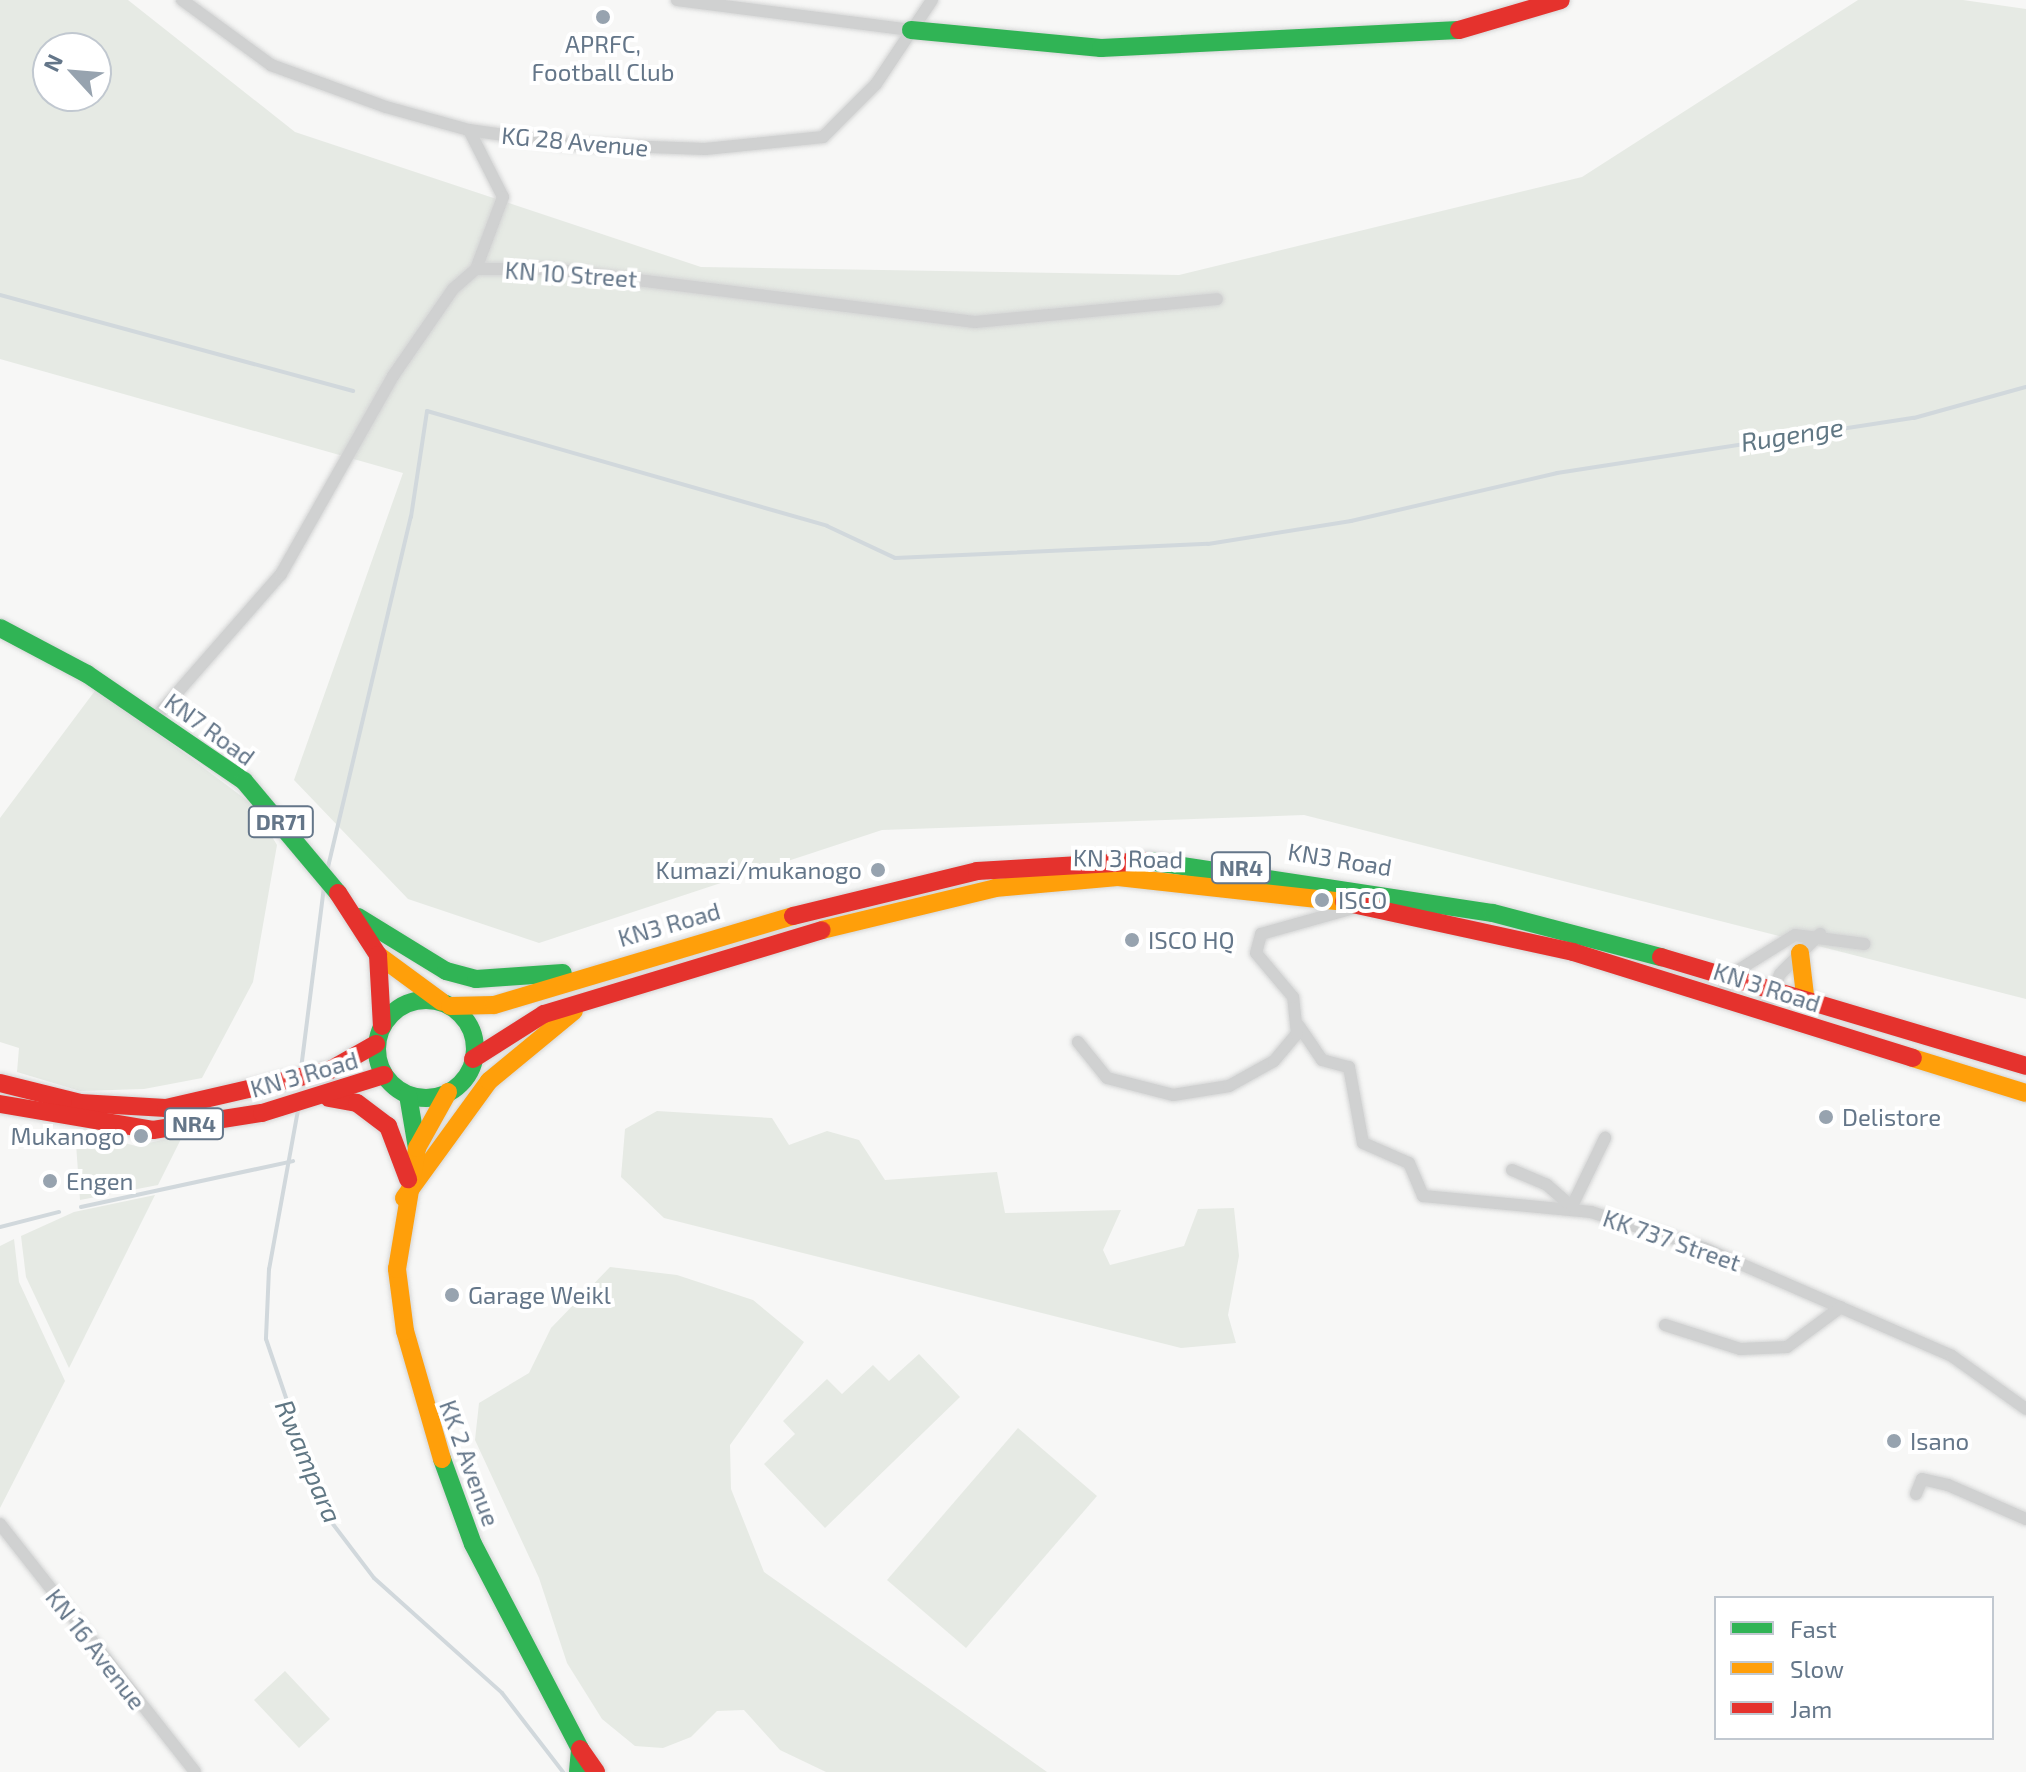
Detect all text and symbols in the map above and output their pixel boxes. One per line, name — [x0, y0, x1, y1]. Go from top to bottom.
marker: APRFC, Football Club — [594, 8, 612, 26]
place label: APRFC, Football Club — [531, 30, 675, 86]
north arrow — [32, 32, 112, 112]
text: N — [37, 50, 67, 75]
street label: KG 28 Avenue — [500, 120, 650, 162]
street label: KN 10 Street — [504, 255, 638, 293]
water label: Rugenge — [1738, 410, 1846, 458]
street label: KN7 Road — [159, 687, 261, 771]
road number: DR71 — [247, 804, 315, 840]
street label: KN3 Road — [1286, 837, 1394, 881]
street label: KN 3 Road — [1073, 843, 1183, 873]
road number: NR4 — [1209, 850, 1273, 886]
place label: Kumazi/mukanogo — [656, 856, 862, 884]
marker: Kumazi/mukanogo — [869, 861, 887, 879]
place label: ISCO — [1338, 886, 1387, 914]
marker: ISCO — [1313, 891, 1331, 909]
street label: KN3 Road — [615, 896, 723, 952]
place label: ISCO HQ — [1148, 926, 1235, 954]
marker: ISCO HQ — [1123, 931, 1141, 949]
street label: KN 3 Road — [1710, 956, 1824, 1018]
street label: KN 3 Road — [247, 1045, 361, 1103]
place label: Delistore — [1842, 1103, 1941, 1131]
road number: NR4 — [162, 1106, 226, 1142]
marker: Delistore — [1817, 1108, 1835, 1126]
place label: Mukanogo — [10, 1122, 125, 1150]
marker: Mukanogo — [132, 1127, 150, 1145]
place label: Engen — [66, 1167, 134, 1195]
marker: Engen — [41, 1172, 59, 1190]
street label: KK 737 Street — [1599, 1203, 1745, 1277]
place label: Garage Weikl — [468, 1281, 611, 1309]
marker: Garage Weikl — [443, 1286, 461, 1304]
water label: Rwampara — [269, 1395, 349, 1527]
street label: KK 2 Avenue — [434, 1396, 506, 1530]
place label: Isano — [1910, 1427, 1969, 1455]
marker: Isano — [1885, 1432, 1903, 1450]
street label: KN 16 Avenue — [40, 1583, 152, 1715]
legend — [1714, 1596, 1994, 1740]
text: Fast — [1790, 1614, 1837, 1643]
text: Slow — [1790, 1654, 1844, 1683]
text: Jam — [1790, 1694, 1832, 1723]

